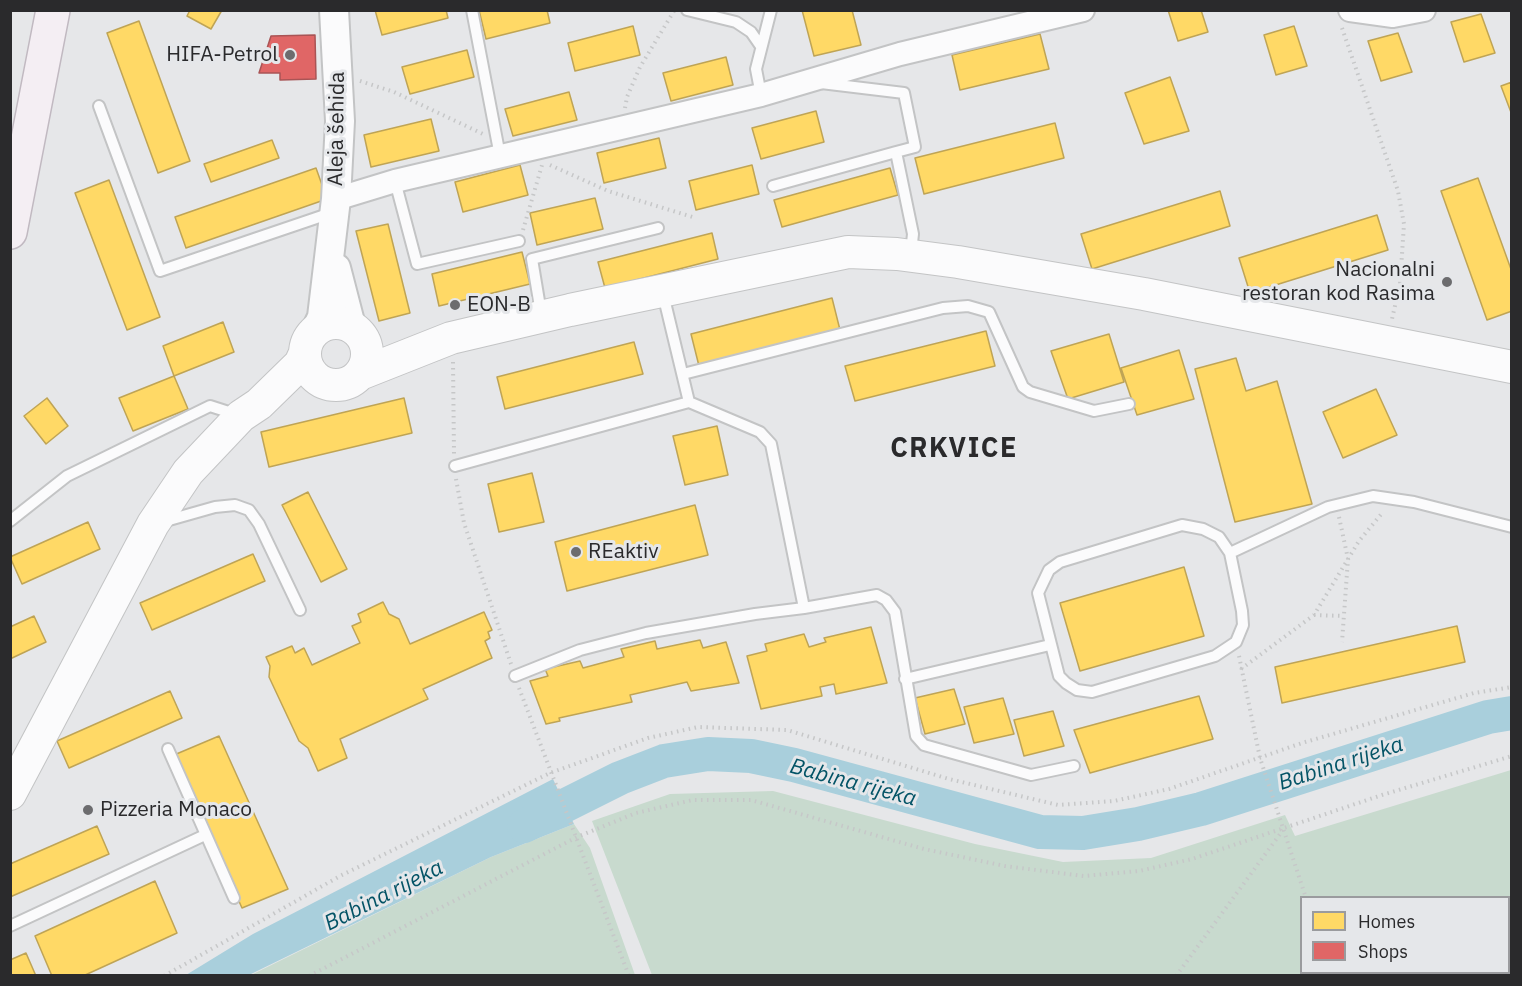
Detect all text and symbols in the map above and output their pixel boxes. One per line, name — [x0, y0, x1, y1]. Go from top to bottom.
place label: HIFA-Petrol — [166, 42, 278, 68]
marker: HIFA-Petrol — [283, 48, 297, 62]
street label: Aleja šehida — [323, 72, 351, 186]
place label: Nacionalni restoran kod Rasima — [1242, 257, 1435, 307]
marker: Nacionalni restoran kod Rasima — [1440, 275, 1454, 289]
place label: EON-B — [467, 292, 531, 318]
marker: EON-B — [448, 298, 462, 312]
district label: CRKVICE — [890, 433, 1018, 465]
place label: REaktiv — [588, 539, 659, 565]
marker: REaktiv — [569, 545, 583, 559]
water label: Babina rijeka — [1275, 731, 1407, 797]
water label: Babina rijeka — [787, 753, 919, 813]
place label: Pizzeria Monaco — [100, 797, 252, 823]
marker: Pizzeria Monaco — [81, 803, 95, 817]
water label: Babina rijeka — [320, 855, 448, 937]
legend — [1300, 896, 1510, 974]
text: Homes — [1358, 910, 1415, 933]
text: Shops — [1358, 940, 1408, 963]

